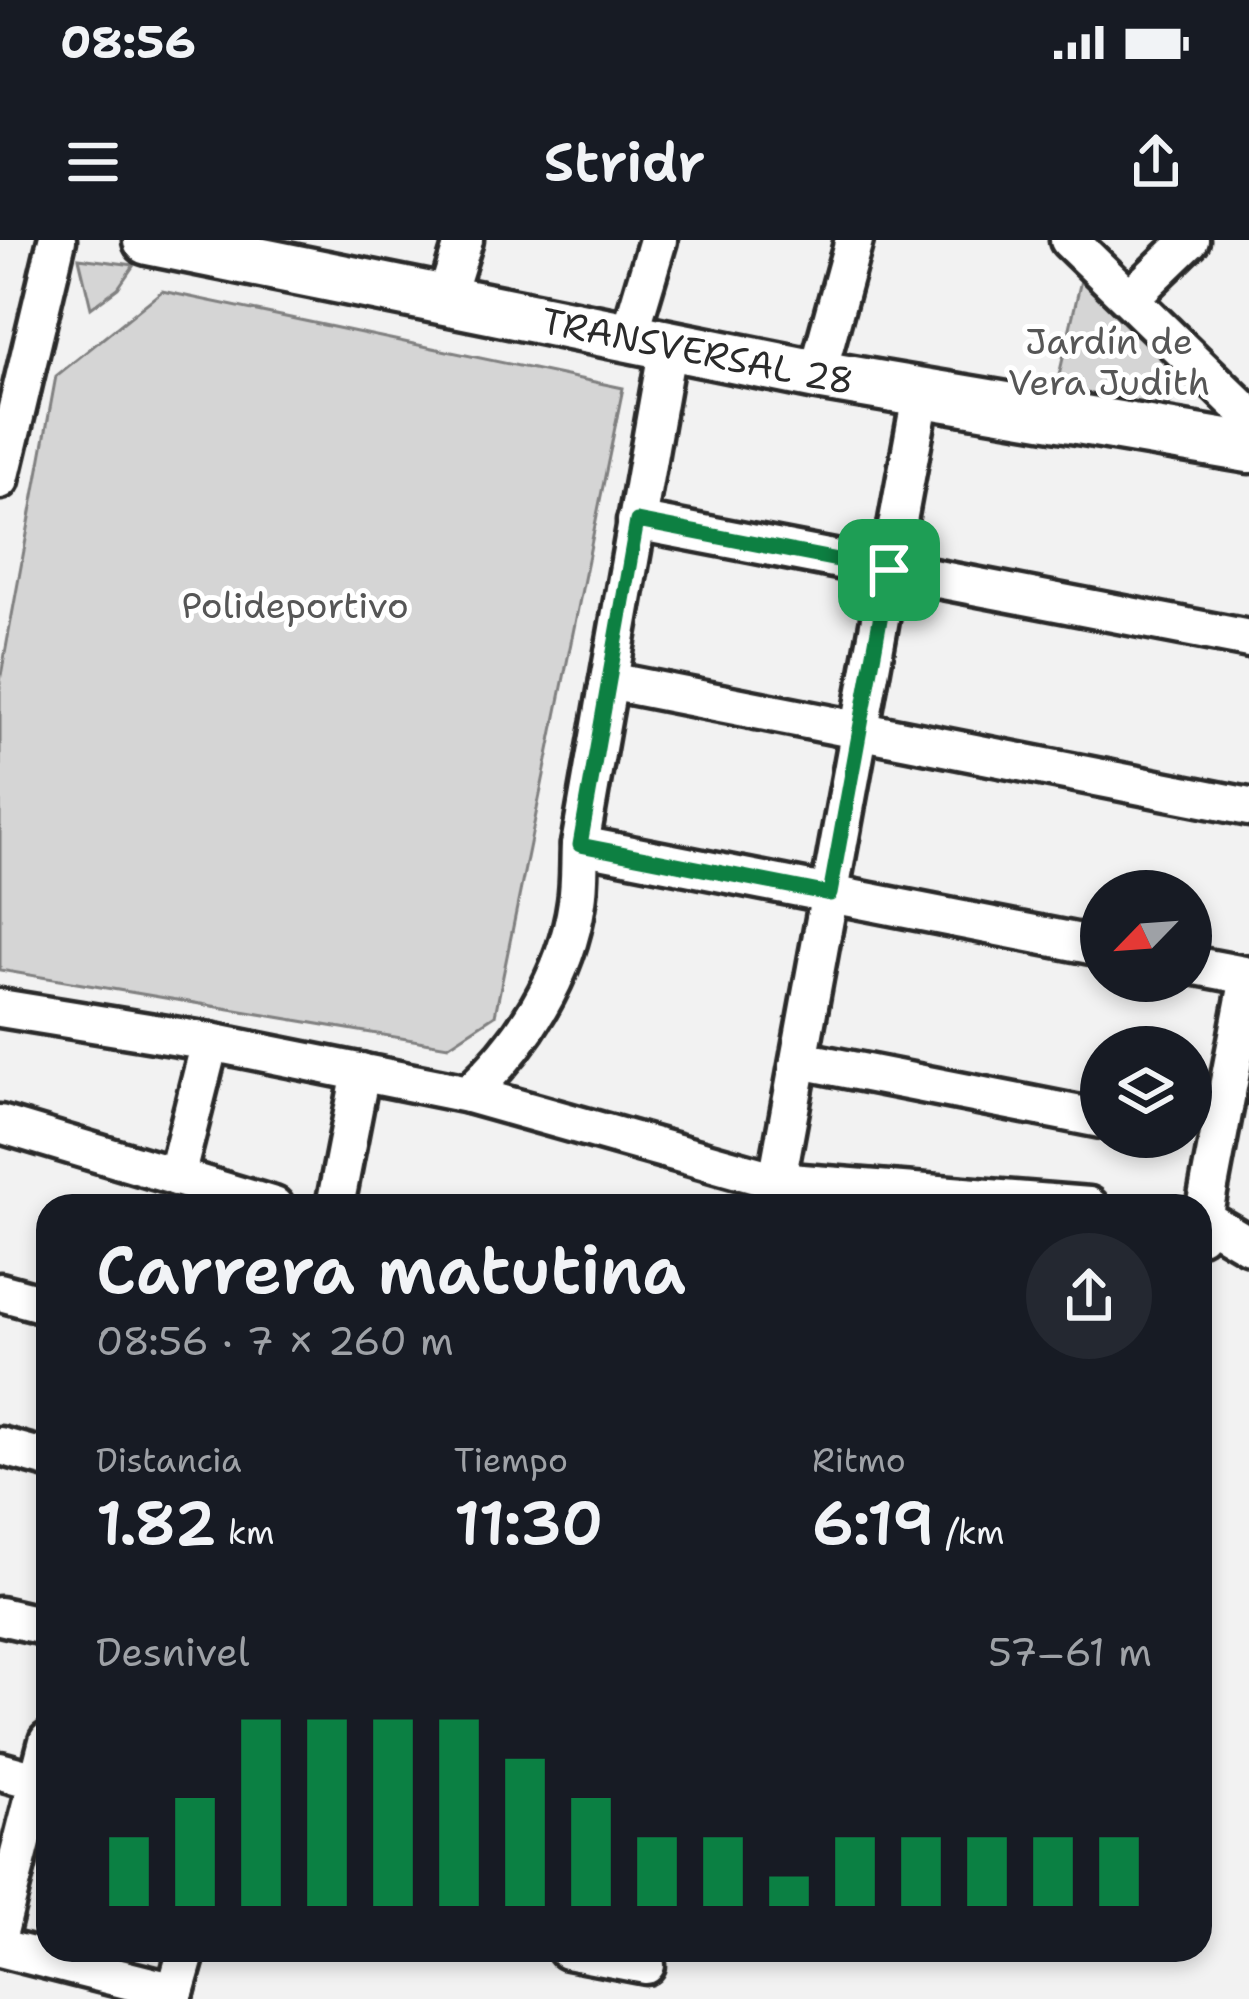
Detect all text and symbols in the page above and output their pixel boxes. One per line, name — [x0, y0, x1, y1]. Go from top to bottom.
text: 08:56 — [60, 12, 196, 72]
text: Stridr — [544, 126, 705, 198]
icon: menu — [60, 129, 126, 195]
icon: share — [1123, 129, 1189, 195]
street label: TRANSVERSAL 28 — [538, 296, 858, 406]
park label: Jardín de Vera Judith — [1008, 317, 1210, 407]
pin — [838, 519, 940, 621]
icon: arrive — [856, 537, 922, 603]
park label: Polideportivo — [181, 581, 409, 630]
north arrow — [1080, 870, 1212, 1002]
map controls — [1080, 870, 1212, 1158]
button: layers — [1080, 1026, 1212, 1158]
text: Carrera matutina — [96, 1226, 686, 1314]
button: share — [1026, 1233, 1152, 1359]
text: 08:56 · 7 × 260 m — [96, 1315, 454, 1367]
text: Distancia — [96, 1438, 241, 1483]
text: Tiempo — [454, 1438, 568, 1483]
text: Ritmo — [812, 1438, 906, 1483]
text: 1.82 — [96, 1483, 216, 1563]
text: 11:30 — [454, 1483, 603, 1563]
text: 6:19 — [812, 1483, 934, 1563]
text: km — [216, 1510, 274, 1555]
text: /km — [934, 1510, 1004, 1555]
text: Desnivel — [96, 1626, 250, 1678]
text: 57–61 m — [988, 1626, 1152, 1678]

